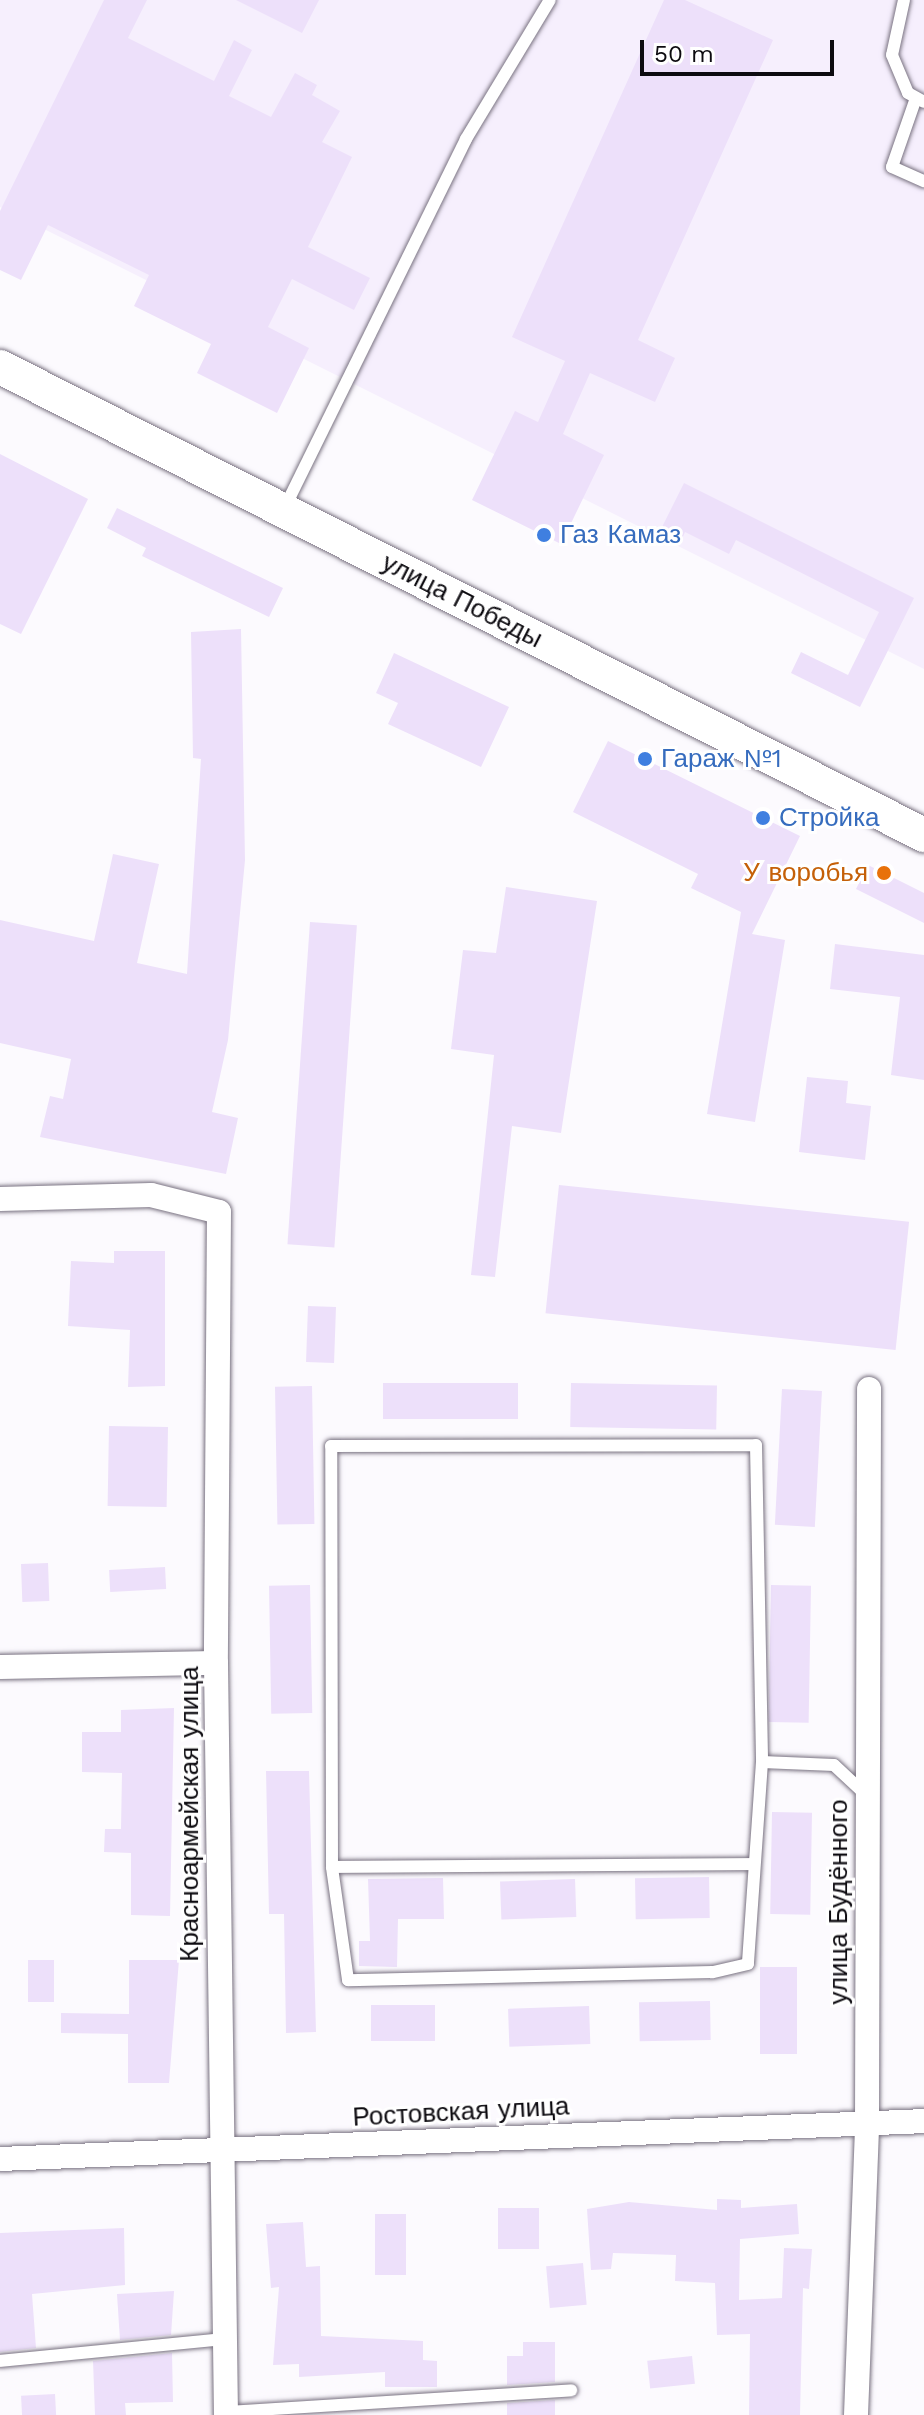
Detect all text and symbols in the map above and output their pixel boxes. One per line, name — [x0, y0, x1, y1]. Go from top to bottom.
scale bar — [644, 24, 838, 74]
text: 50 m — [654, 40, 714, 68]
place label: Газ Камаз — [560, 519, 681, 551]
marker: Газ Камаз — [535, 526, 553, 544]
street label: улица Победы — [377, 547, 547, 655]
place label: Гараж №1 — [661, 743, 782, 775]
marker: Гараж №1 — [636, 750, 654, 768]
place label: Стройка — [779, 802, 880, 834]
marker: Стройка — [754, 809, 772, 827]
place label: У воробья — [743, 857, 868, 889]
marker: У воробья — [875, 864, 893, 882]
street label: Красноармейская улица — [174, 1666, 206, 1962]
street label: улица Будённого — [823, 1799, 855, 2005]
street label: Ростовская улица — [352, 2091, 570, 2133]

